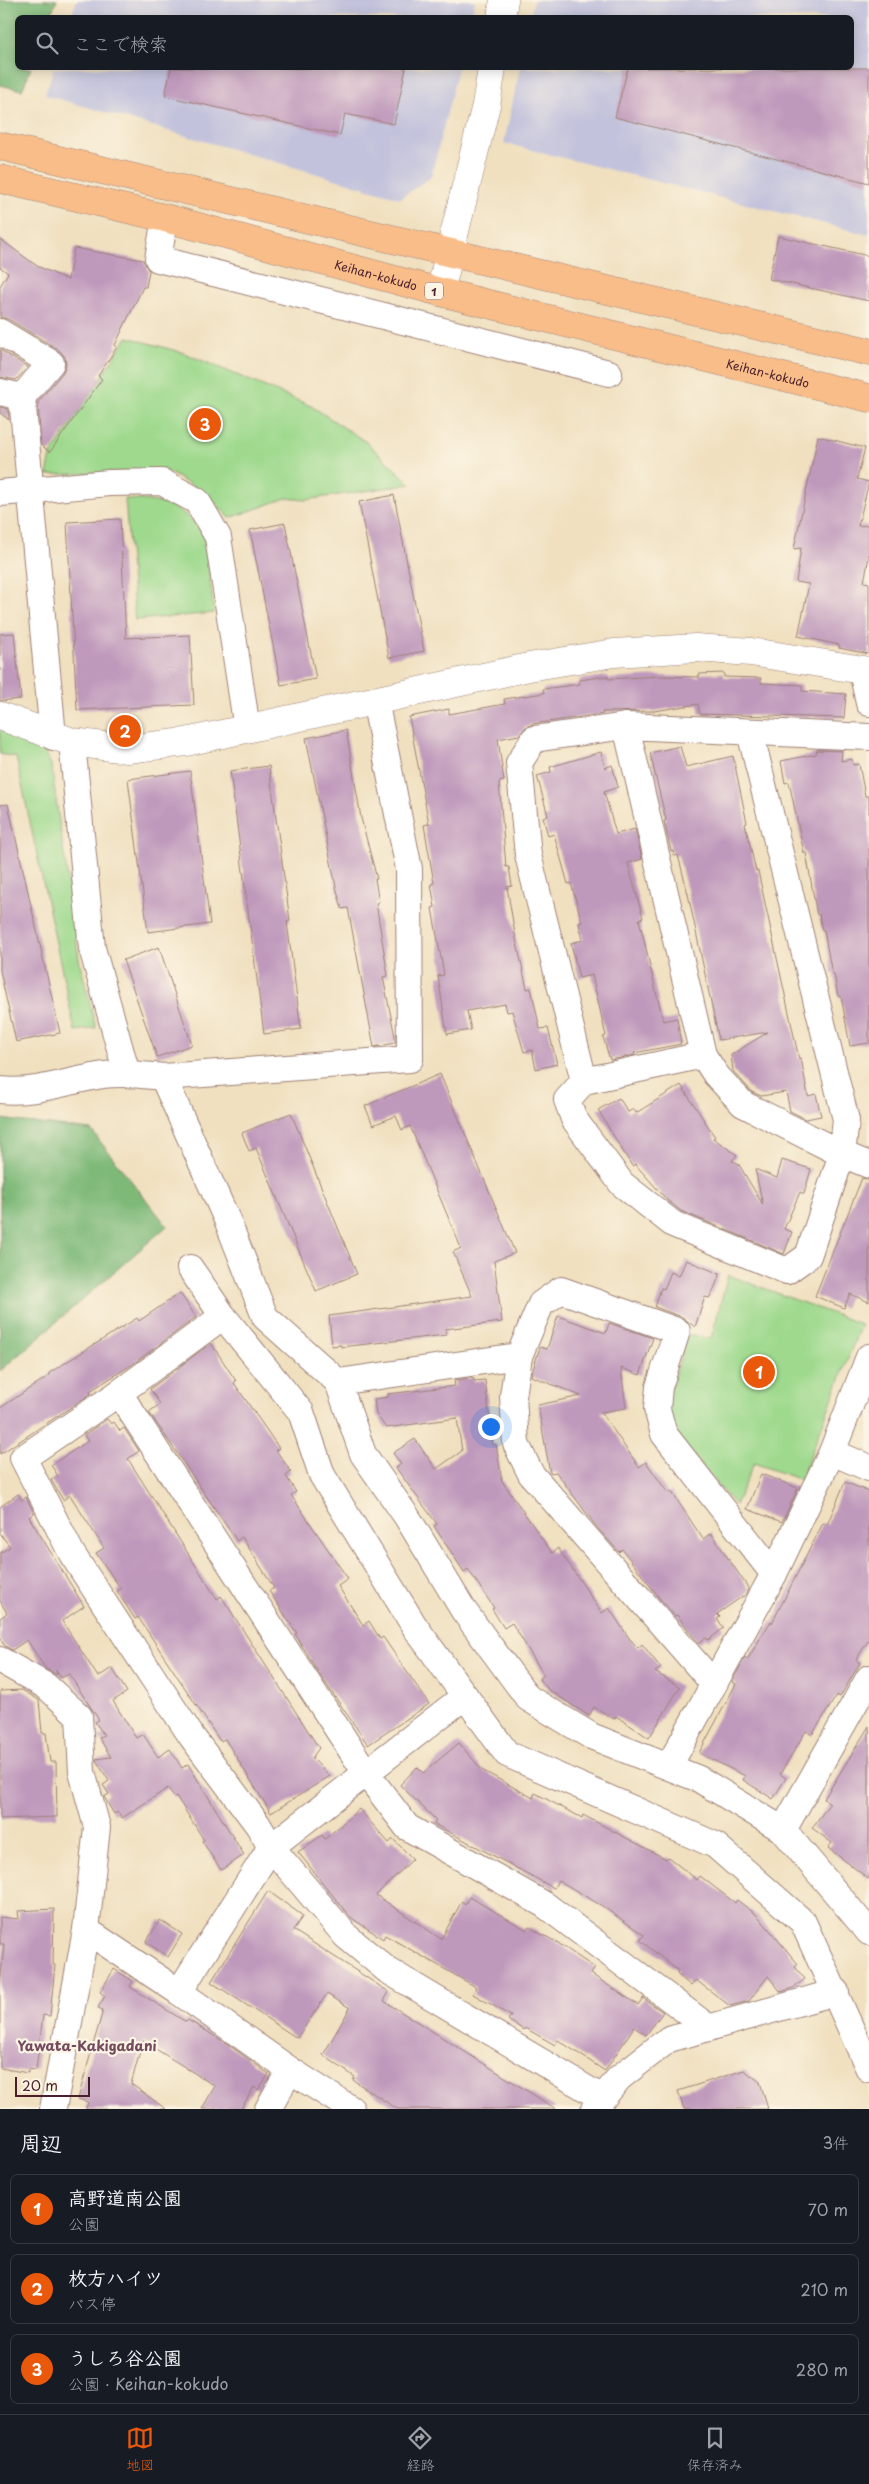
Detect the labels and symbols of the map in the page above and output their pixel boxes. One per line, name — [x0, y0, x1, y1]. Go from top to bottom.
street label: Keihan-kokudo — [333, 255, 420, 295]
road number: 1 — [425, 282, 443, 300]
street label: Keihan-kokudo — [724, 354, 812, 392]
pin: 3 — [189, 405, 221, 443]
pin: 2 — [109, 712, 141, 750]
pin: 1 — [743, 1353, 775, 1391]
your location — [478, 1414, 504, 1440]
district label: Yawata-Kakigadani — [17, 2035, 157, 2056]
scale bar — [15, 2074, 90, 2097]

